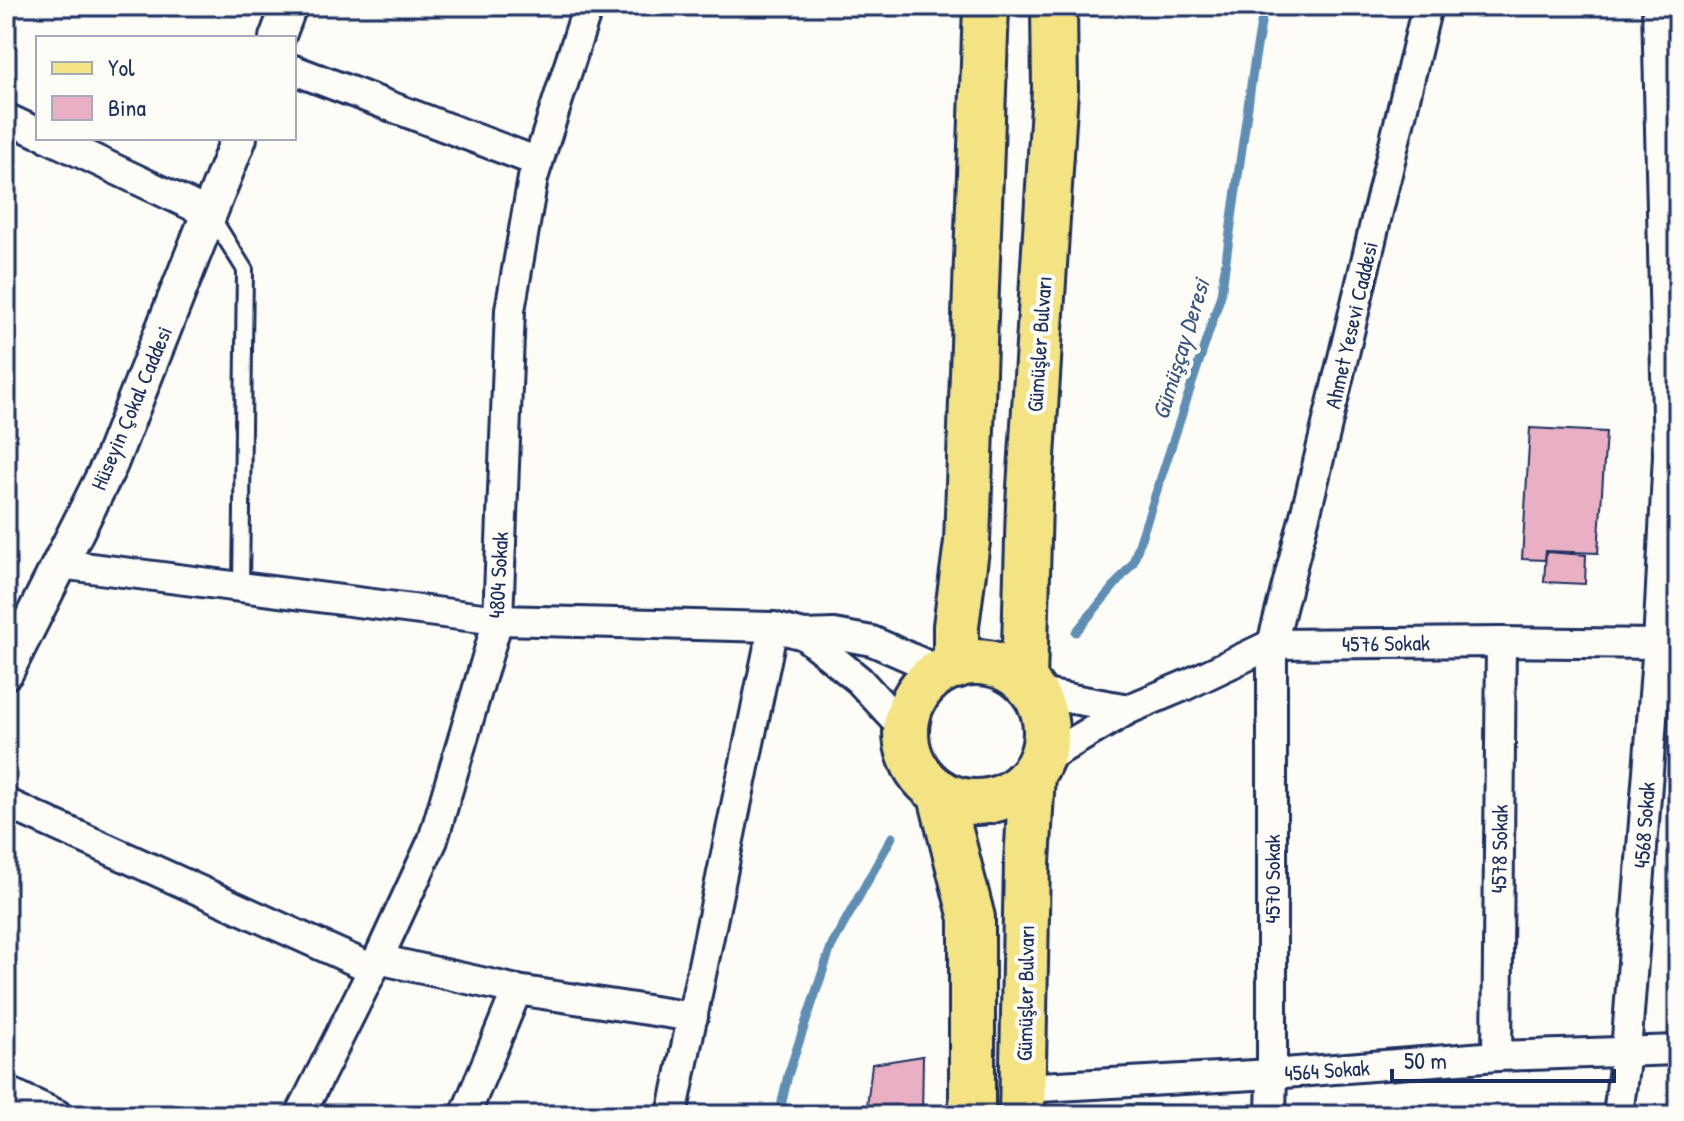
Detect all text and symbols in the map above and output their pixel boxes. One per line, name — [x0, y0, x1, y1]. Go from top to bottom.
legend — [36, 36, 296, 140]
text: Yol — [108, 51, 135, 83]
text: Bina — [108, 91, 146, 123]
street label: Ahmet Yesevi Caddesi — [1317, 238, 1385, 412]
water label: Gümüşçay Deresi — [1143, 272, 1218, 423]
street label: Gümüşler Bulvarı — [1019, 275, 1059, 413]
street label: Hüseyin Çokal Caddesi — [83, 322, 179, 494]
street label: 4804 Sokak — [481, 531, 515, 619]
street label: 4576 Sokak — [1342, 627, 1430, 659]
street label: 4568 Sokak — [1626, 781, 1662, 869]
street label: 4578 Sokak — [1483, 804, 1515, 894]
street label: 4570 Sokak — [1257, 834, 1287, 924]
street label: Gümüşler Bulvarı — [1009, 925, 1041, 1061]
scale bar — [1392, 1033, 1614, 1083]
text: 50 m — [1404, 1044, 1447, 1076]
street label: 4564 Sokak — [1283, 1052, 1371, 1088]

